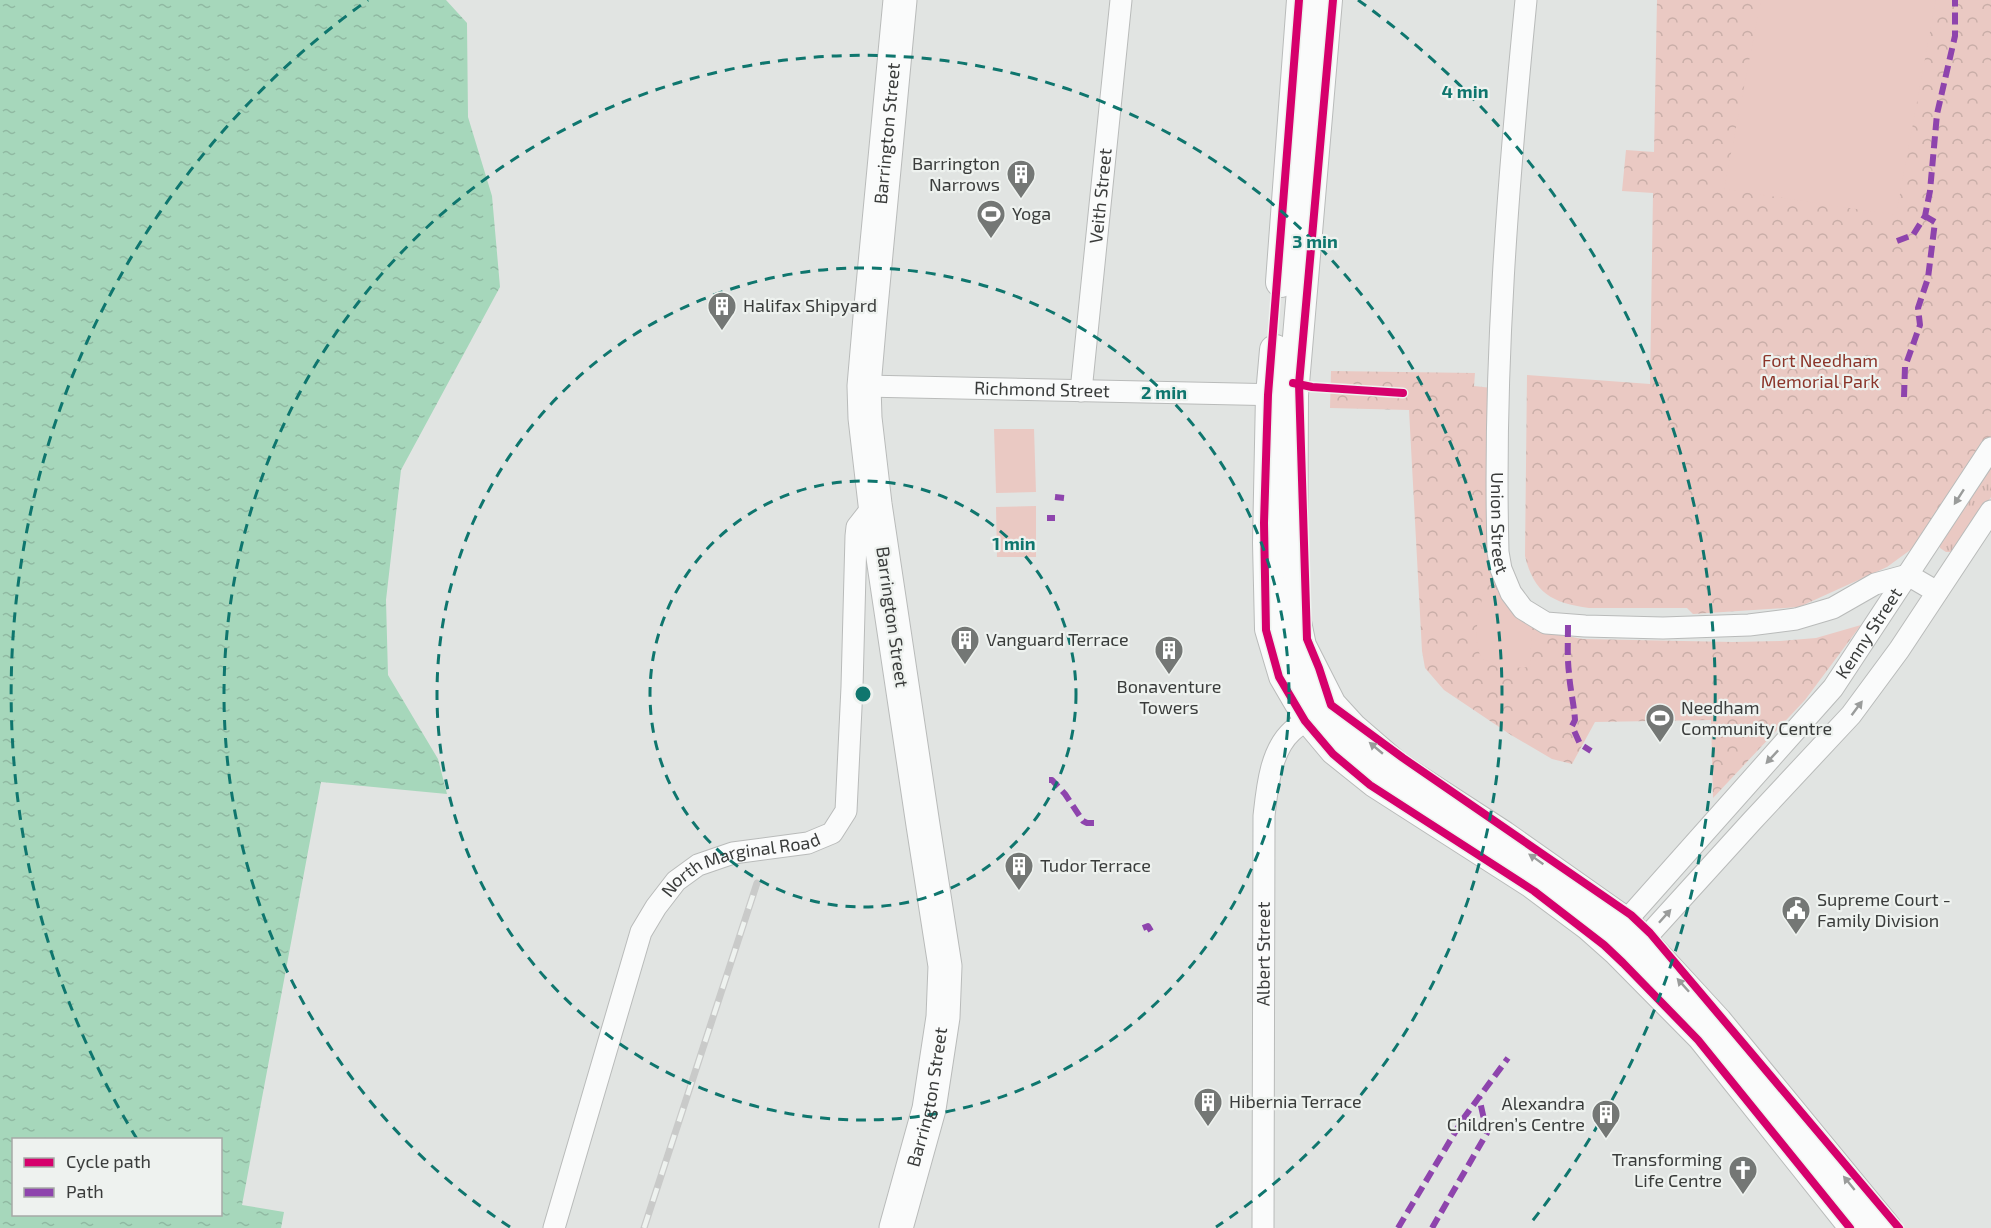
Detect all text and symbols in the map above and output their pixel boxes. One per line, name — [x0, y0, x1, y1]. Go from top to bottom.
street label: Barrington Street — [869, 62, 904, 205]
text: 4 min — [1442, 80, 1489, 102]
street label: Veith Street — [1084, 147, 1116, 245]
place label: Barrington Narrows — [912, 152, 1000, 195]
building icon: Barrington Narrows — [1005, 158, 1037, 200]
sports icon: Yoga — [975, 198, 1007, 240]
place label: Yoga — [1012, 202, 1051, 224]
text: 3 min — [1292, 230, 1338, 252]
building icon: Halifax Shipyard — [706, 290, 738, 332]
place label: Halifax Shipyard — [743, 294, 877, 316]
park label: Fort Needham Memorial Park — [1761, 349, 1879, 392]
street label: Richmond Street — [974, 376, 1110, 401]
text: 2 min — [1141, 381, 1187, 403]
street label: Union Street — [1487, 472, 1514, 577]
one-way arrow — [1953, 488, 1965, 504]
text: 1 min — [992, 532, 1036, 554]
street label: Barrington Street — [872, 545, 914, 689]
street label: Kenny Street — [1830, 583, 1906, 682]
building icon: Vanguard Terrace — [949, 624, 981, 666]
place label: Vanguard Terrace — [986, 628, 1129, 650]
building icon: Bonaventure Towers — [1153, 634, 1185, 676]
place label: Bonaventure Towers — [1116, 675, 1222, 718]
centre of rings — [853, 684, 873, 704]
place label: Needham Community Centre — [1681, 696, 1832, 739]
one-way arrow — [1850, 701, 1862, 716]
sports icon: Needham Community Centre — [1644, 702, 1676, 744]
one-way arrow — [1368, 742, 1384, 755]
one-way arrow — [1766, 749, 1779, 764]
street label: North Marginal Road — [656, 827, 823, 901]
building icon: Tudor Terrace — [1003, 850, 1035, 892]
one-way arrow — [1528, 853, 1544, 865]
place label: Tudor Terrace — [1040, 854, 1151, 876]
place label: Supreme Court - Family Division — [1817, 888, 1951, 931]
public building icon: Supreme Court - Family Division — [1780, 894, 1812, 936]
street label: Albert Street — [1252, 902, 1274, 1006]
one-way arrow — [1658, 908, 1672, 923]
one-way arrow — [1677, 978, 1690, 993]
street label: Barrington Street — [902, 1025, 951, 1169]
building icon: Hibernia Terrace — [1192, 1086, 1224, 1128]
place label: Hibernia Terrace — [1229, 1090, 1362, 1112]
place label: Alexandra Children’s Centre — [1447, 1092, 1585, 1135]
building icon: Alexandra Children’s Centre — [1590, 1098, 1622, 1140]
legend — [12, 1138, 222, 1216]
place label: Transforming Life Centre — [1612, 1148, 1722, 1191]
text: Cycle path — [66, 1150, 151, 1172]
church icon: Transforming Life Centre — [1727, 1154, 1759, 1196]
one-way arrow — [1843, 1175, 1856, 1191]
text: Path — [66, 1180, 104, 1202]

